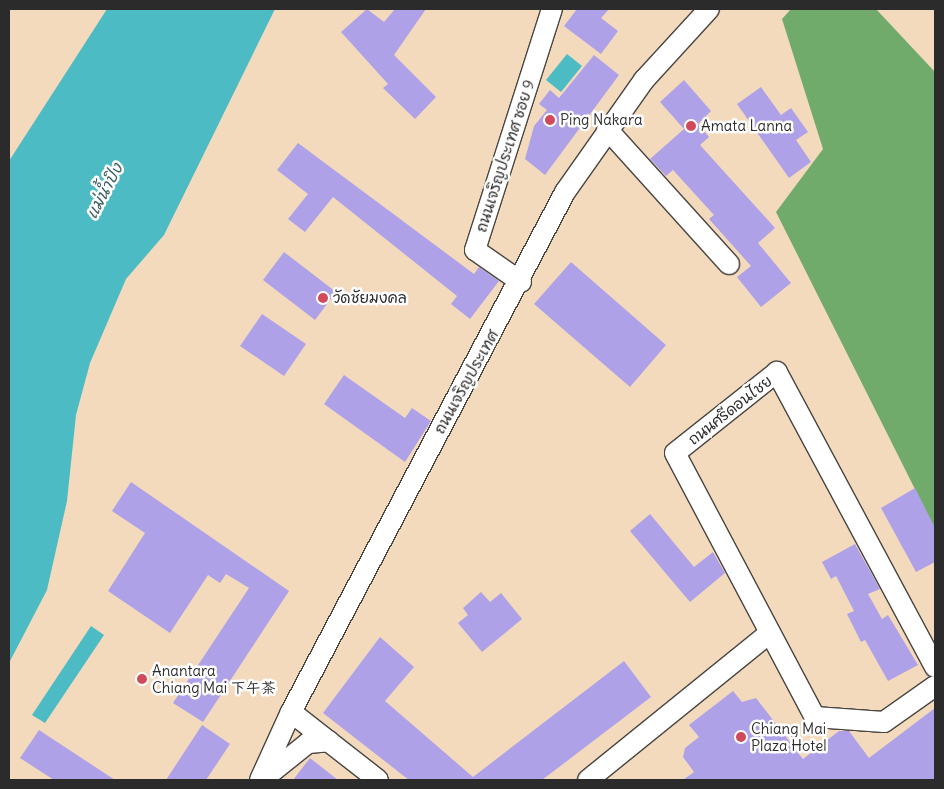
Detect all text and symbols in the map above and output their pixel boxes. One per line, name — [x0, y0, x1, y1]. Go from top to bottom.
street label: ถนนเจริญประเทศ ซอย 9 — [472, 78, 538, 234]
place label: Ping Nakara — [560, 111, 642, 129]
marker: Ping Nakara — [544, 114, 556, 126]
place label: Amata Lanna — [701, 117, 792, 135]
marker: Amata Lanna — [685, 120, 697, 132]
water label: แม่น้ำปิง — [82, 160, 126, 222]
place label: วัดชัยมงคล — [333, 289, 407, 307]
marker: วัดชัยมงคล — [317, 292, 329, 304]
street label: ถนนเจริญประเทศ — [430, 327, 502, 437]
street label: ถนนศรีดอนไชย — [684, 372, 776, 448]
place label: Anantara Chiang Mai 下午茶 — [152, 661, 276, 696]
marker: Anantara Chiang Mai 下午茶 — [136, 673, 148, 685]
place label: Chiang Mai Plaza Hotel — [751, 719, 827, 754]
marker: Chiang Mai Plaza Hotel — [735, 731, 747, 743]

